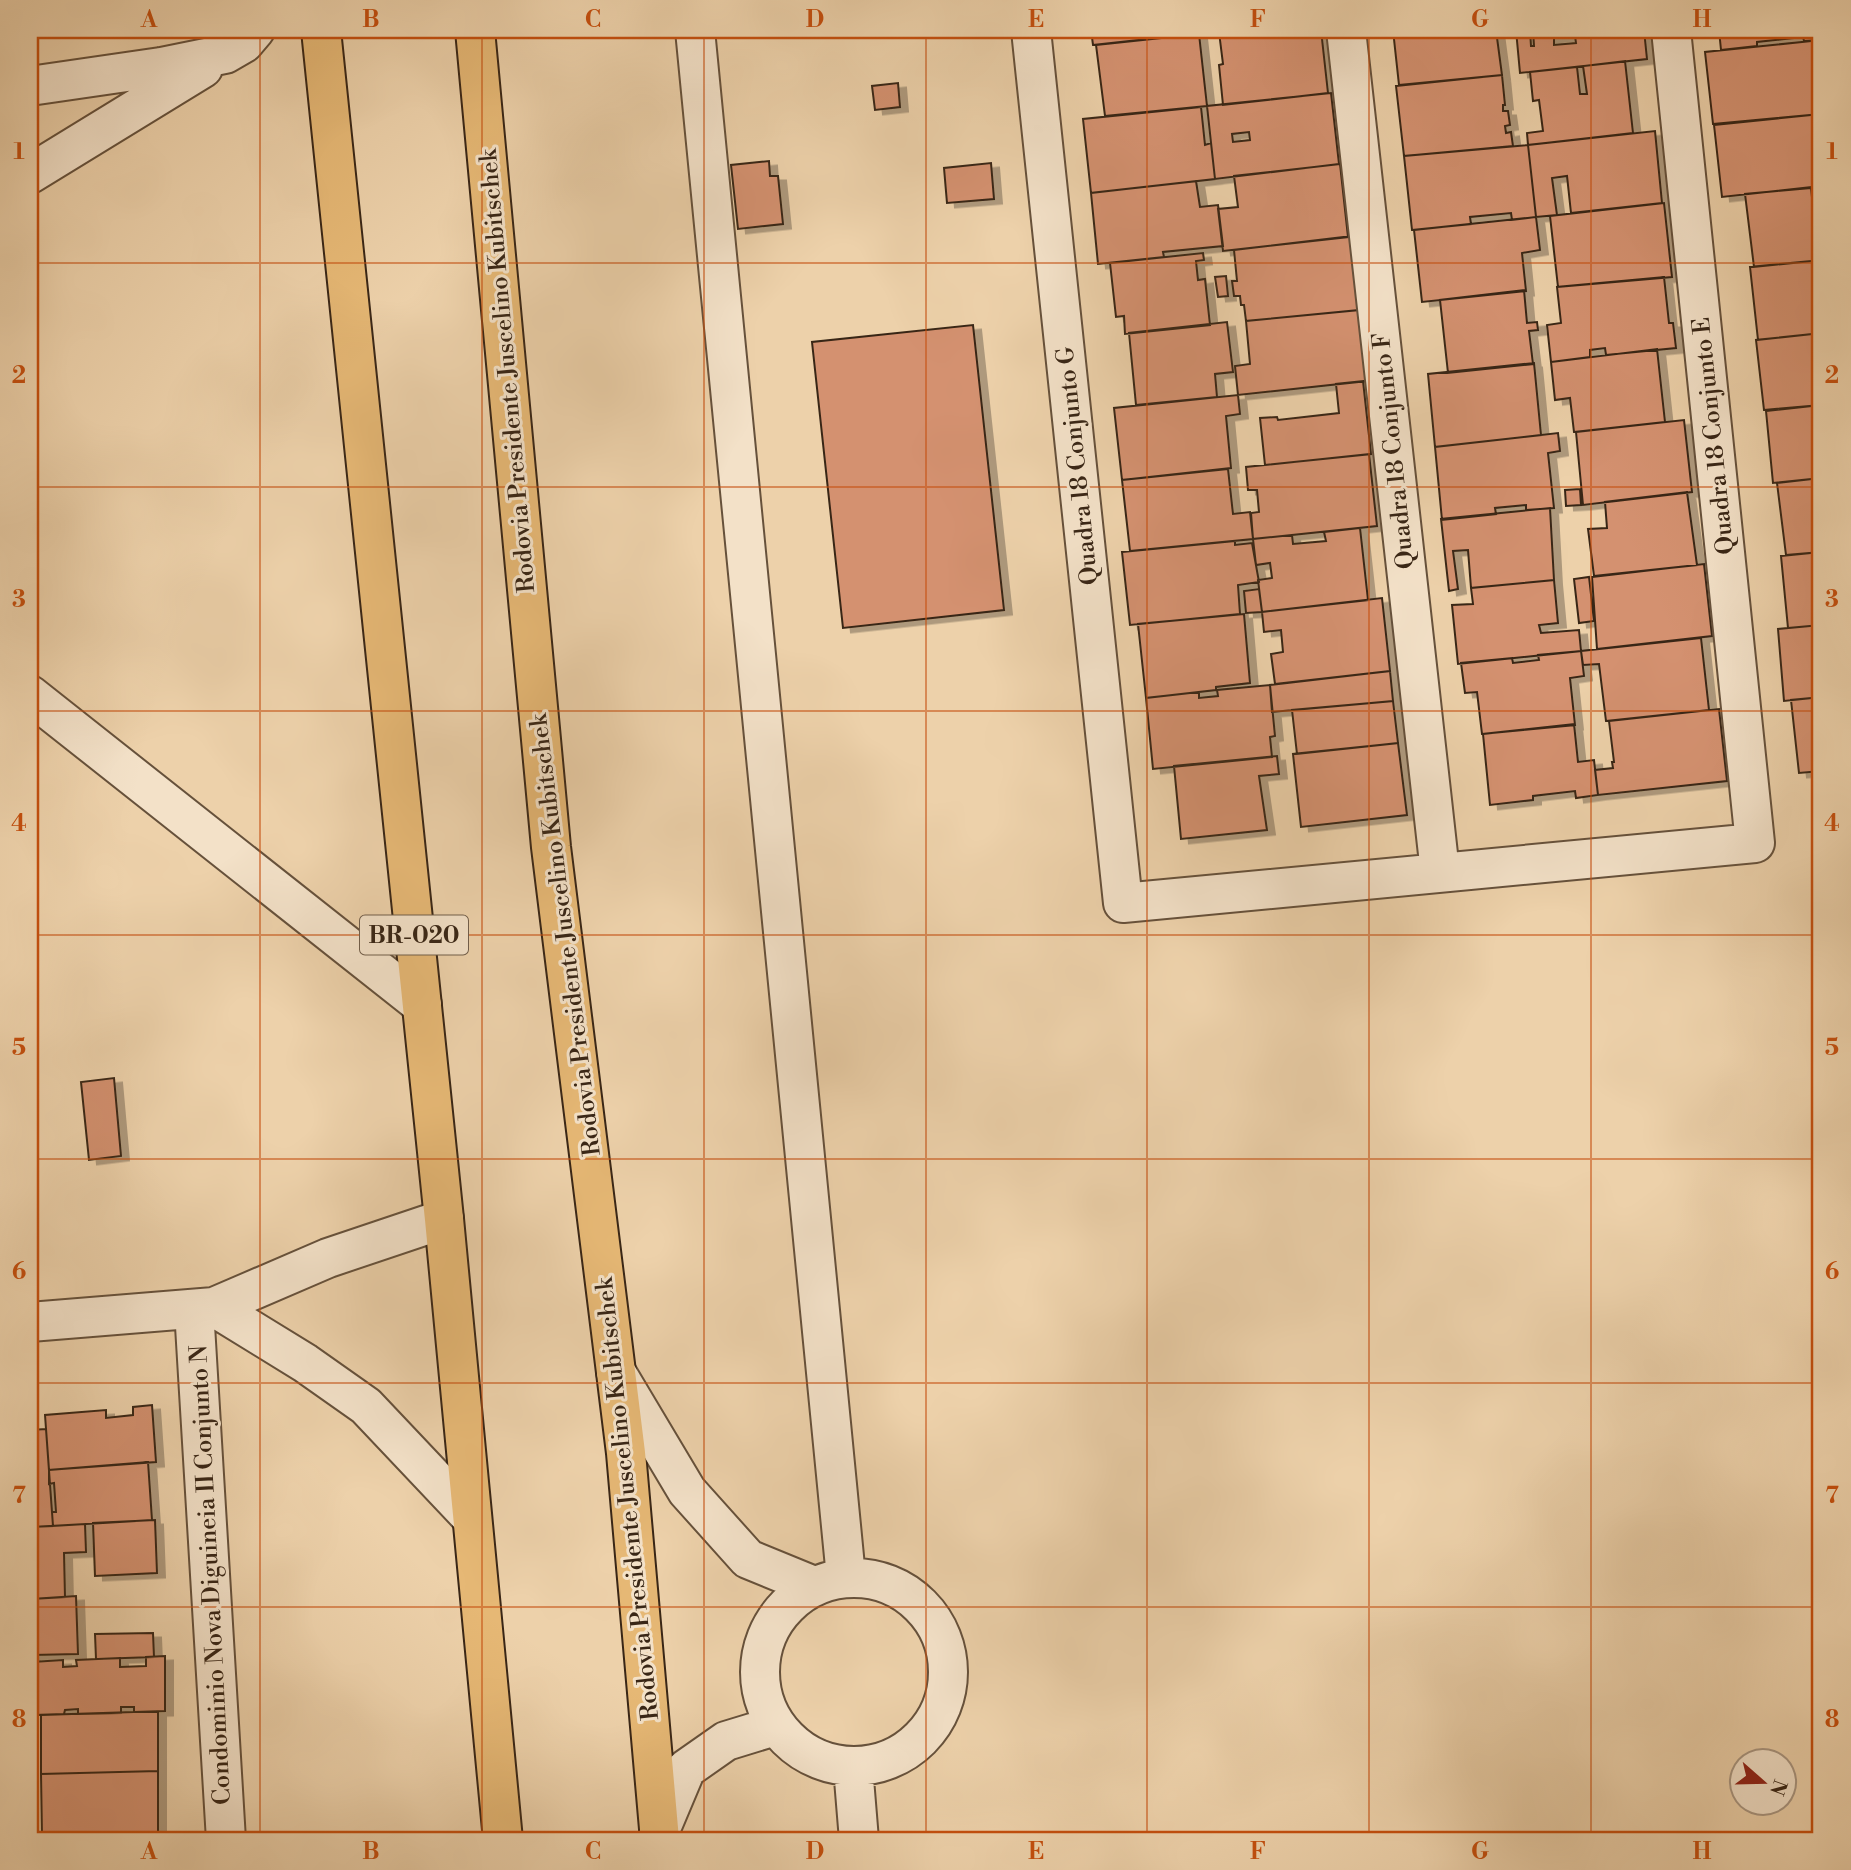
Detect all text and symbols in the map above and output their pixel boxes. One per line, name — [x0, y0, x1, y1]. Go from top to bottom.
text: A — [140, 6, 158, 34]
text: B — [362, 6, 380, 34]
text: C — [585, 6, 601, 34]
text: D — [806, 6, 824, 34]
text: E — [1028, 6, 1044, 34]
text: F — [1250, 6, 1266, 34]
text: G — [1471, 6, 1489, 34]
text: H — [1693, 6, 1712, 34]
text: 1 — [13, 138, 25, 166]
text: 1 — [1826, 138, 1838, 166]
street label: Rodovia Presidente Juscelino Kubitschek — [474, 146, 542, 594]
street label: Quadra 18 Conjunto E — [1687, 316, 1741, 556]
street label: Quadra 18 Conjunto F — [1367, 331, 1421, 571]
street label: Quadra 18 Conjunto G — [1051, 345, 1105, 587]
text: 2 — [12, 362, 26, 390]
text: 2 — [1825, 362, 1839, 390]
text: 3 — [12, 586, 26, 614]
text: 3 — [1825, 586, 1839, 614]
street label: Rodovia Presidente Juscelino Kubitschek — [524, 711, 608, 1158]
text: 4 — [11, 810, 27, 838]
text: 4 — [1824, 810, 1840, 838]
road number: BR-020 — [360, 916, 468, 954]
text: 5 — [12, 1034, 26, 1062]
text: 5 — [1825, 1034, 1839, 1062]
text: 6 — [12, 1258, 26, 1286]
text: 6 — [1825, 1258, 1839, 1286]
street label: Rodovia Presidente Juscelino Kubitschek — [590, 1274, 666, 1722]
street label: Condominio Nova Diguineia II Conjunto N — [184, 1344, 238, 1806]
text: 7 — [12, 1482, 26, 1510]
text: 7 — [1825, 1482, 1839, 1510]
text: 8 — [12, 1706, 26, 1734]
text: 8 — [1825, 1706, 1839, 1734]
north arrow — [1728, 1748, 1798, 1818]
text: N — [1764, 1776, 1792, 1799]
text: A — [140, 1838, 158, 1866]
text: B — [362, 1838, 380, 1866]
text: C — [585, 1838, 601, 1866]
text: D — [806, 1838, 824, 1866]
text: E — [1028, 1838, 1044, 1866]
text: F — [1250, 1838, 1266, 1866]
text: G — [1471, 1838, 1489, 1866]
text: H — [1693, 1838, 1712, 1866]

